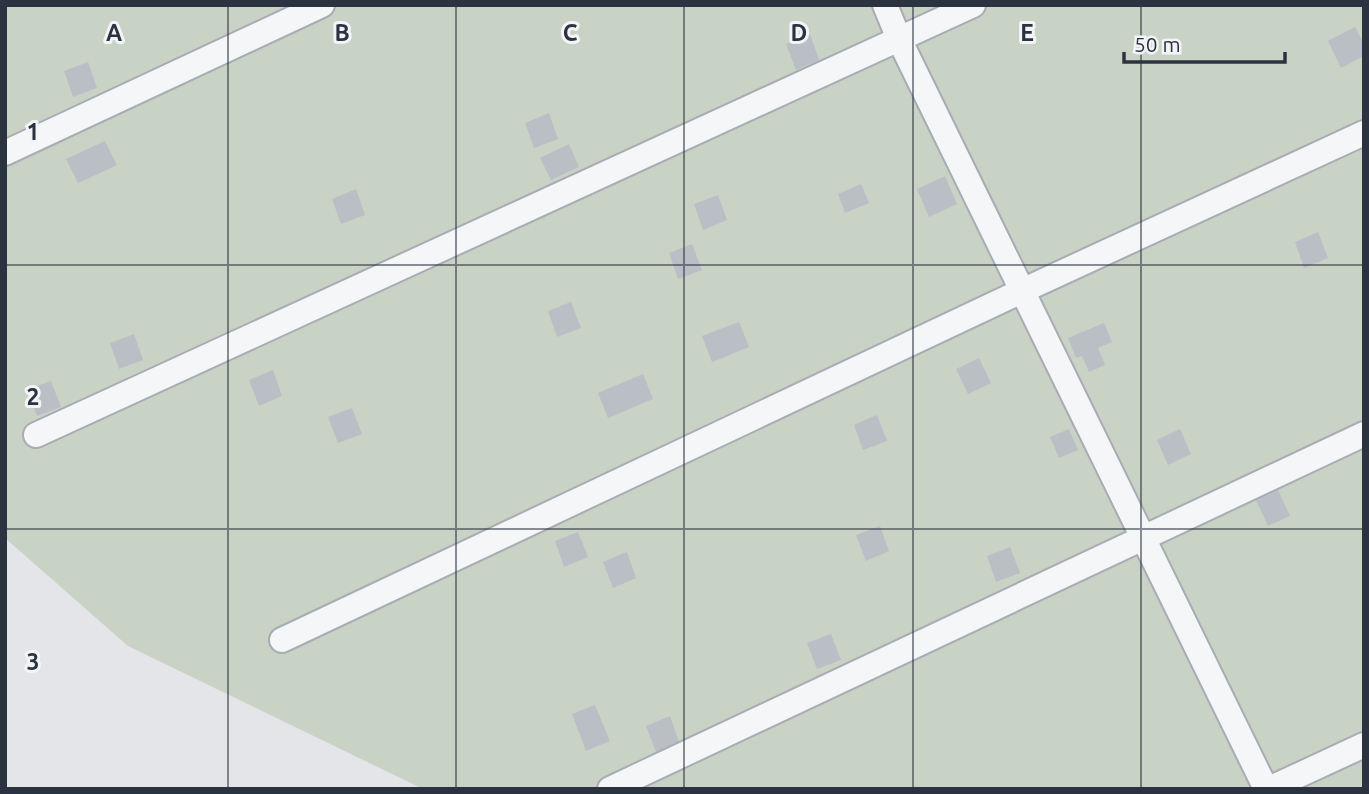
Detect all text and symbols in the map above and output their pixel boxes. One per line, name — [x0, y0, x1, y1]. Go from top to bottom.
text: A — [106, 20, 122, 45]
text: B — [334, 20, 350, 45]
text: C — [563, 20, 578, 45]
text: D — [791, 20, 807, 45]
text: E — [1020, 20, 1034, 45]
scale bar — [1124, 21, 1285, 65]
text: 50 m — [1134, 32, 1181, 56]
text: 1 — [27, 119, 39, 144]
text: 2 — [27, 384, 39, 409]
text: 3 — [27, 649, 39, 674]

